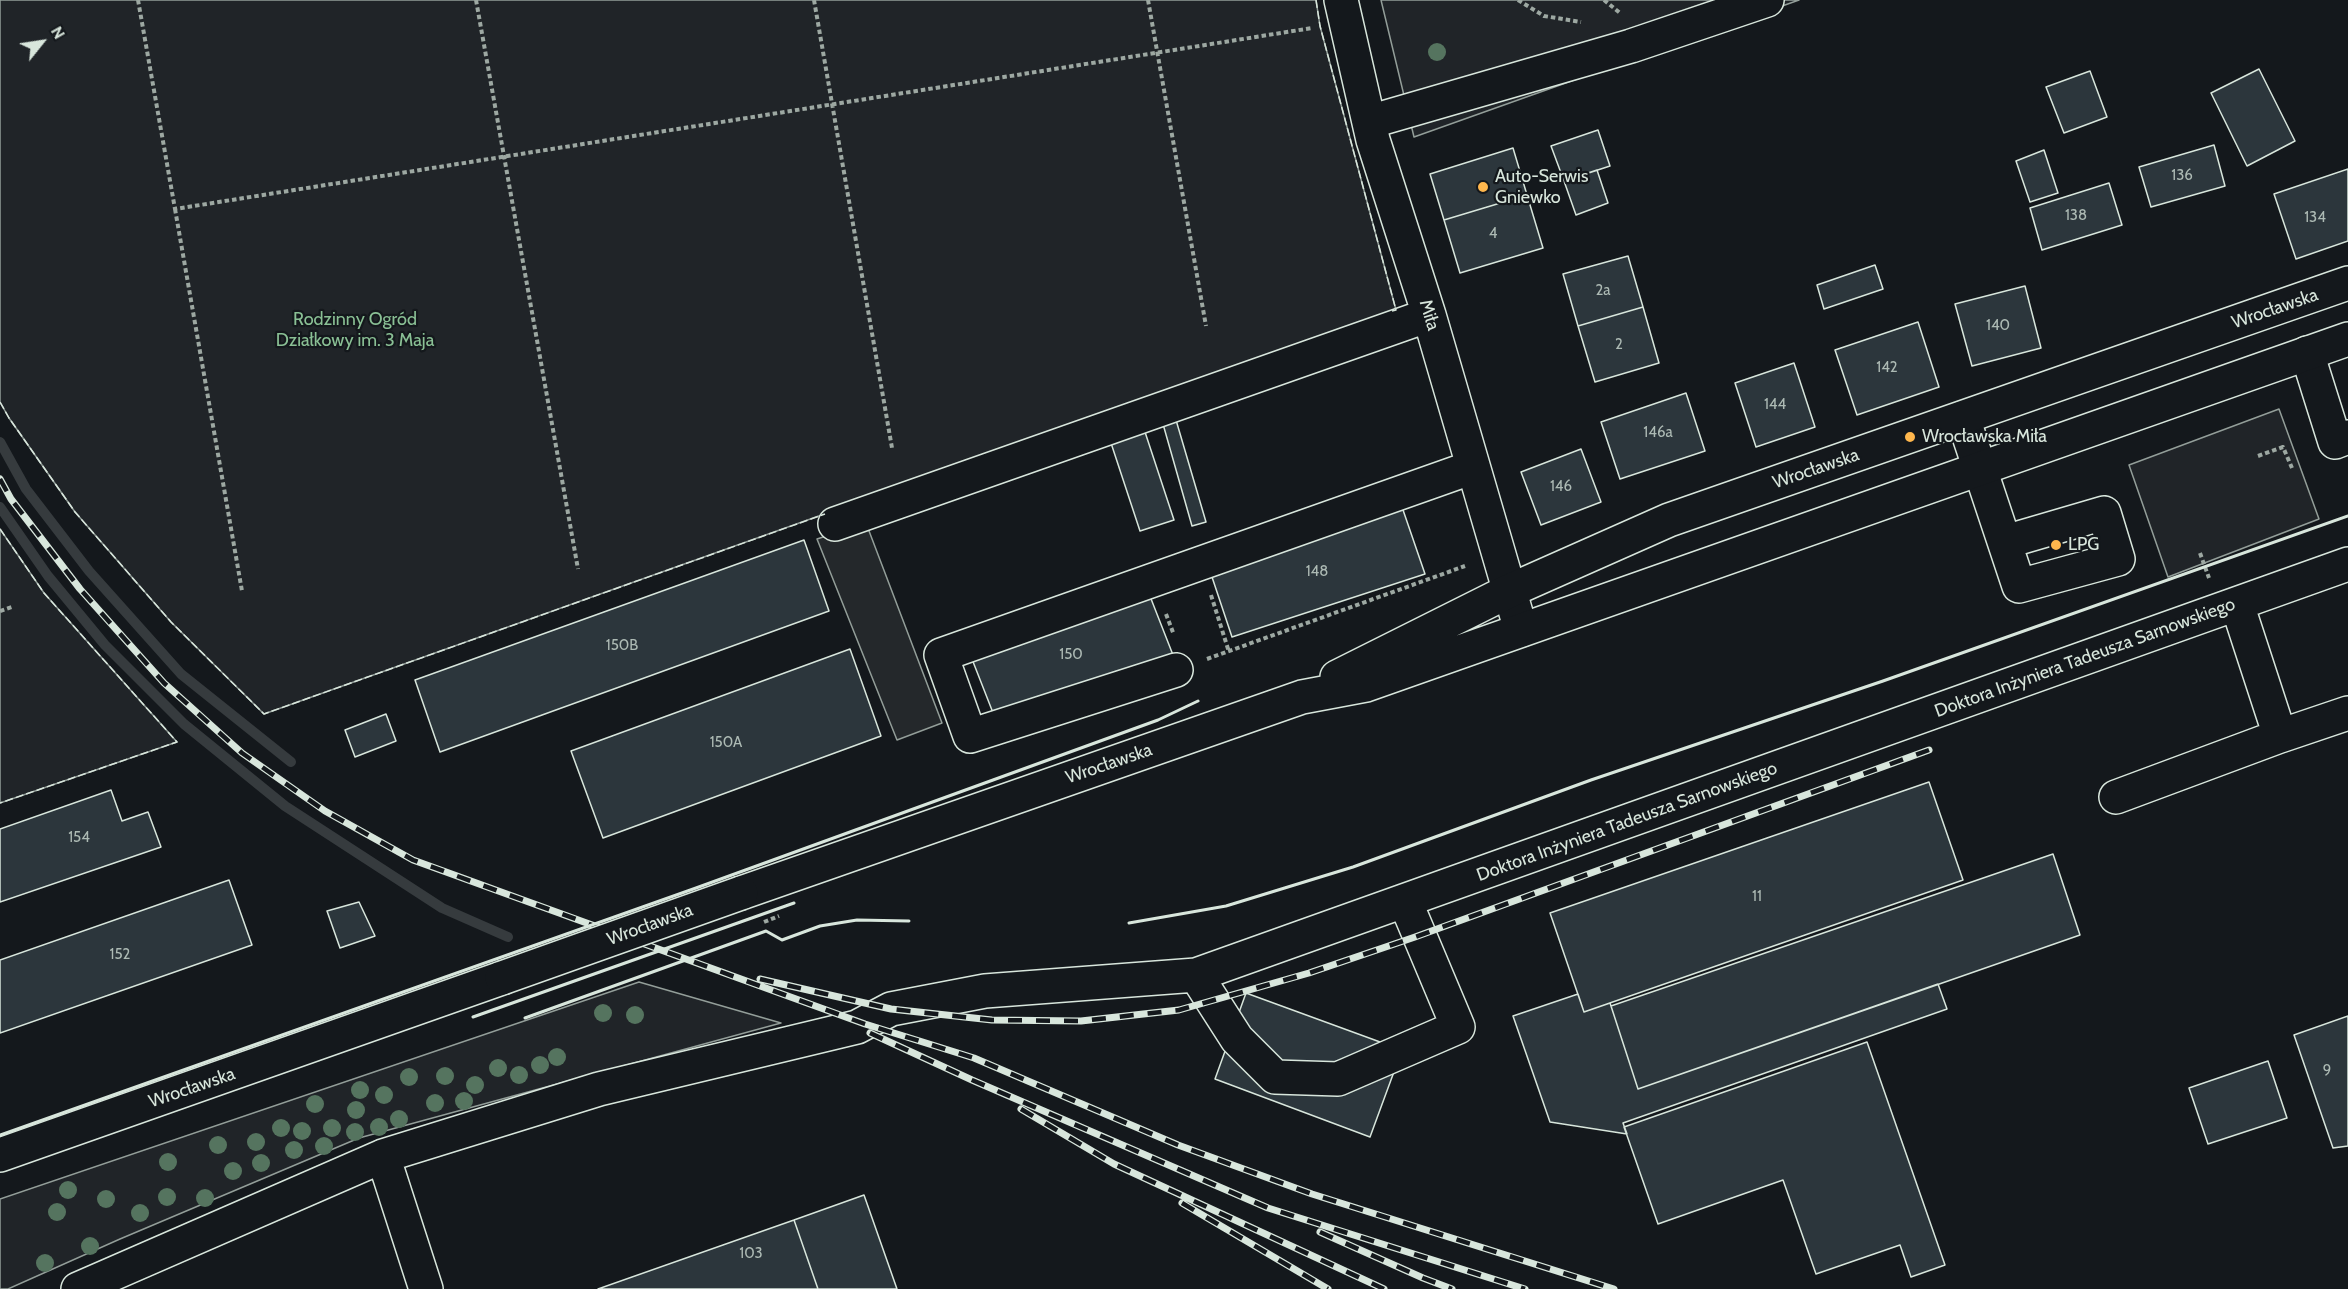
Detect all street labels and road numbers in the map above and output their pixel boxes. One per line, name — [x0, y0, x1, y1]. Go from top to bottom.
street label: Wrocławska — [2229, 284, 2321, 334]
street label: Miła — [1414, 297, 1444, 333]
street label: Wrocławska — [1770, 444, 1862, 494]
street label: Doktora Inżyniera Tadeusza Sarnowskiego — [1932, 593, 2238, 723]
street label: Wrocławska — [1063, 739, 1155, 789]
street label: Doktora Inżyniera Tadeusza Sarnowskiego — [1474, 757, 1780, 887]
street label: Wrocławska — [604, 900, 696, 950]
street label: Wrocławska — [146, 1063, 238, 1113]

